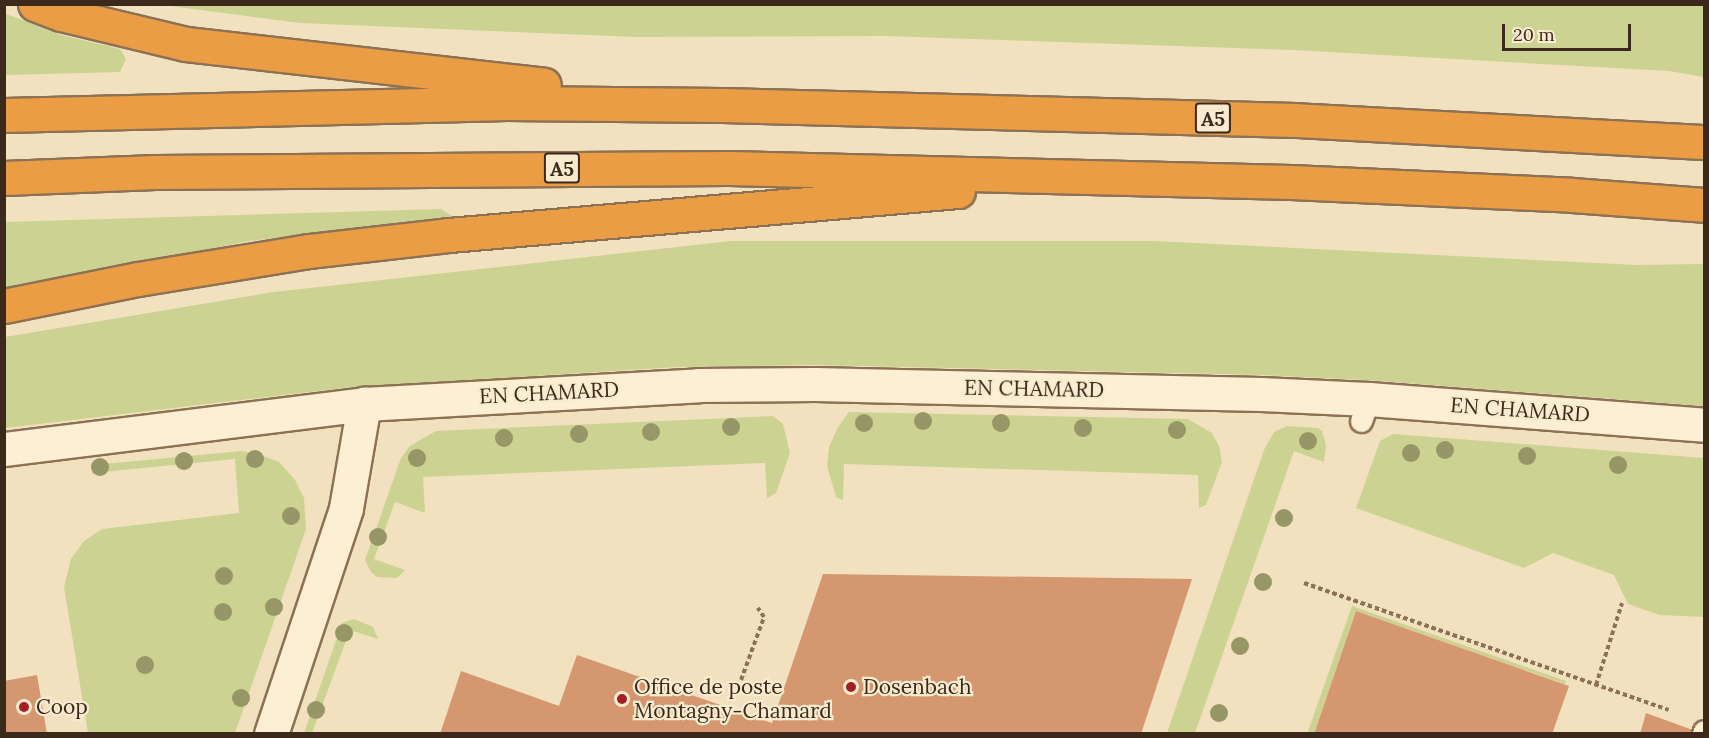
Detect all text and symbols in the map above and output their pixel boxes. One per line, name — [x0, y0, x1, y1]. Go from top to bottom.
scale bar — [1505, 12, 1634, 50]
text: 20 m — [1513, 23, 1555, 46]
road number: A5 — [1194, 101, 1232, 135]
road number: A5 — [542, 151, 582, 185]
street label: EN CHAMARD — [964, 375, 1104, 403]
street label: EN CHAMARD — [478, 377, 620, 409]
street label: EN CHAMARD — [1449, 393, 1591, 427]
place label: Office de poste Montagny-Chamard — [634, 674, 832, 724]
place label: Dosenbach — [863, 674, 972, 700]
marker: Dosenbach — [844, 680, 858, 694]
marker: Office de poste Montagny-Chamard — [615, 692, 629, 706]
place label: Coop — [36, 694, 88, 720]
marker: Coop — [17, 700, 31, 714]

